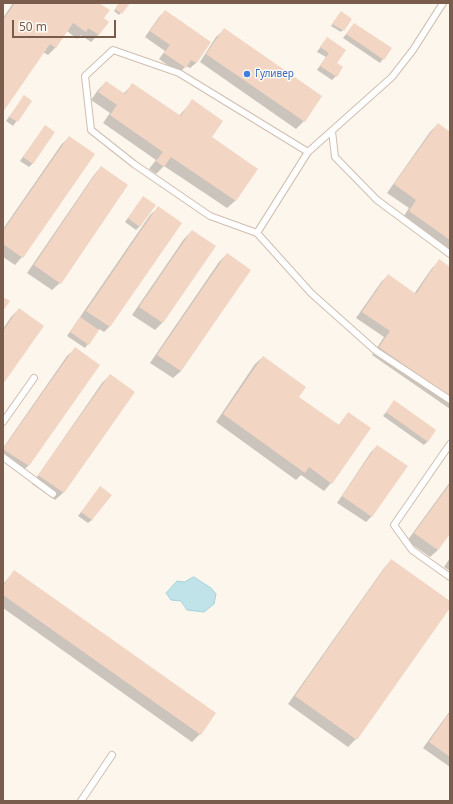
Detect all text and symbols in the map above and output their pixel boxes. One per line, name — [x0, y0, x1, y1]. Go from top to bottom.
scale bar — [14, 12, 118, 38]
text: 50 m — [19, 18, 47, 35]
place label: Гуливер — [255, 68, 294, 80]
marker: Гуливер — [242, 69, 252, 79]

